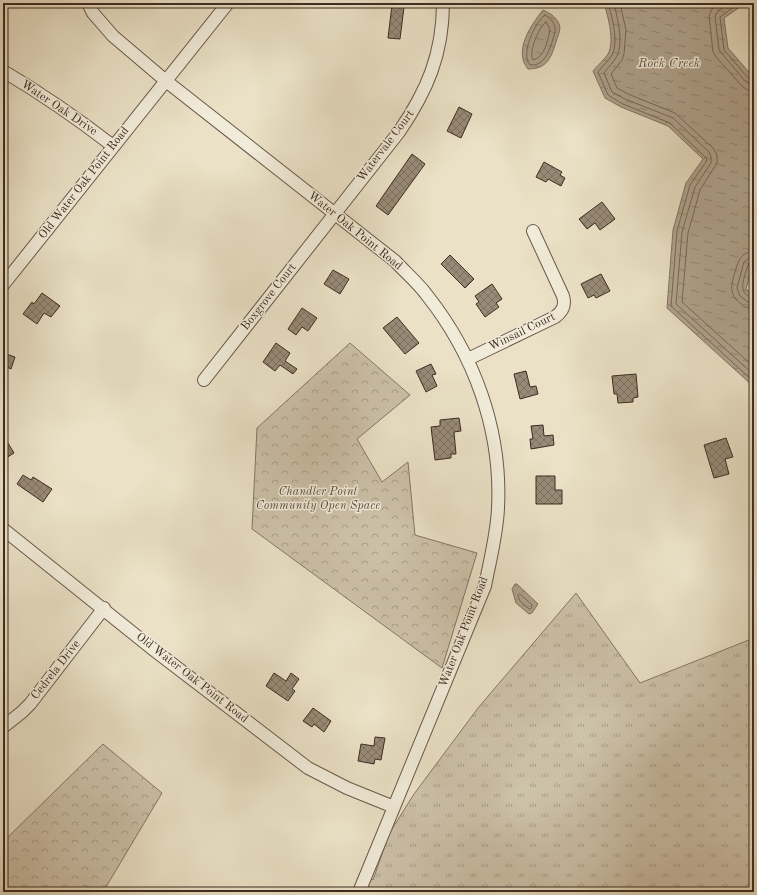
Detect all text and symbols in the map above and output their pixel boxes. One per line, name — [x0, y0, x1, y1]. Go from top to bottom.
water label: Rock Creek — [637, 57, 700, 70]
street label: Water Oak Drive — [19, 78, 99, 138]
street label: Watervale Court — [355, 108, 417, 184]
street label: Old Water Oak Point Road — [37, 125, 131, 241]
street label: Water Oak Point Road — [306, 189, 404, 273]
street label: Boxgrove Court — [239, 261, 299, 333]
street label: Winsail Court — [487, 311, 557, 353]
park label: Chandler Point Community Open Space — [256, 486, 380, 512]
street label: Water Oak Point Road — [437, 575, 491, 689]
street label: Old Water Oak Point Road — [134, 631, 250, 725]
street label: Cedrela Drive — [29, 638, 83, 702]

